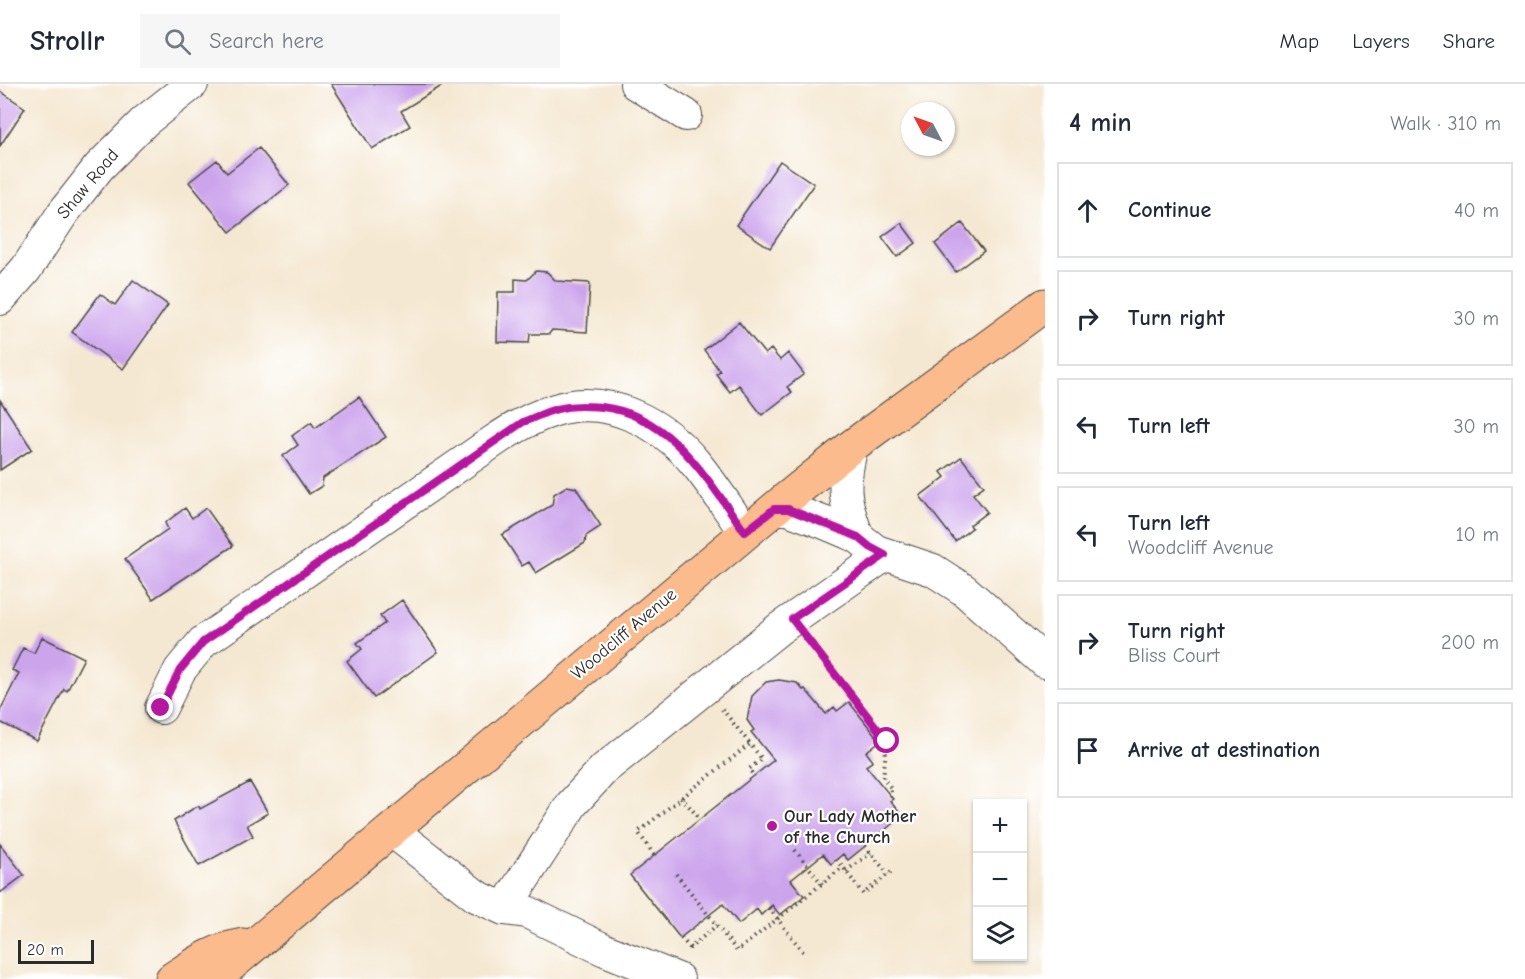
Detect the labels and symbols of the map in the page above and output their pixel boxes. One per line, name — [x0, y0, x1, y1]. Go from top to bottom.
north arrow — [901, 102, 955, 156]
street label: Shaw Road — [53, 145, 123, 223]
street label: Woodcliff Avenue — [567, 584, 681, 684]
route end — [147, 694, 173, 720]
route start — [873, 727, 899, 753]
place label: Our Lady Mother of the Church — [784, 806, 917, 848]
marker: Our Lady Mother of the Church — [765, 819, 779, 833]
scale bar — [18, 937, 94, 964]

